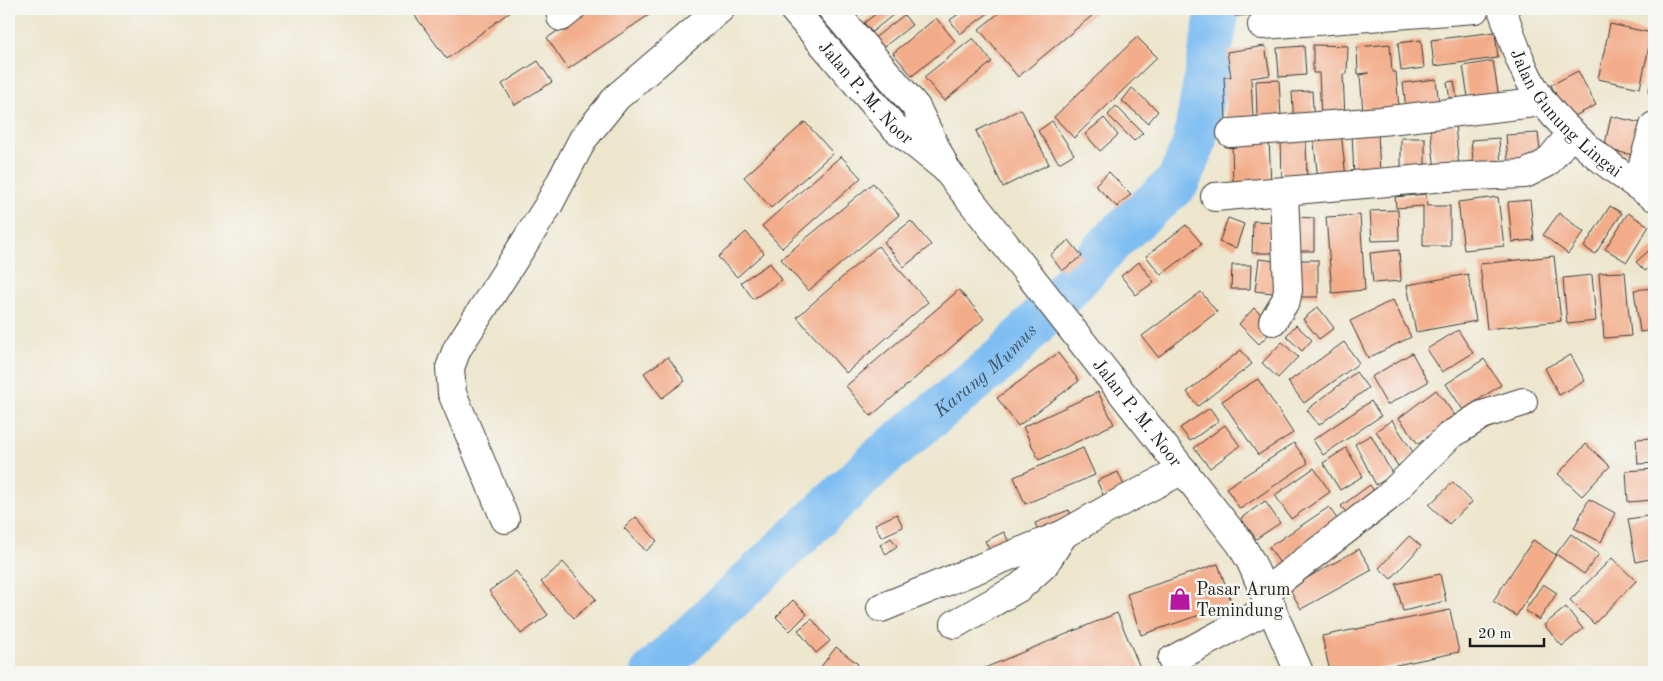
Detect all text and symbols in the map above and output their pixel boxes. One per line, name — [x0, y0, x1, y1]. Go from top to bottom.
street label: Jalan P. M. Noor — [815, 38, 916, 149]
street label: Jalan Gunung Lingai — [1507, 47, 1625, 181]
water label: Karang Mumus — [931, 321, 1042, 423]
street label: Jalan P. M. Noor — [1089, 356, 1185, 471]
place label: Pasar Arum Temindung — [1196, 581, 1291, 620]
shop icon: Pasar Arum Temindung — [1167, 586, 1193, 612]
scale bar — [1470, 616, 1544, 648]
text: 20 m — [1478, 627, 1512, 642]

